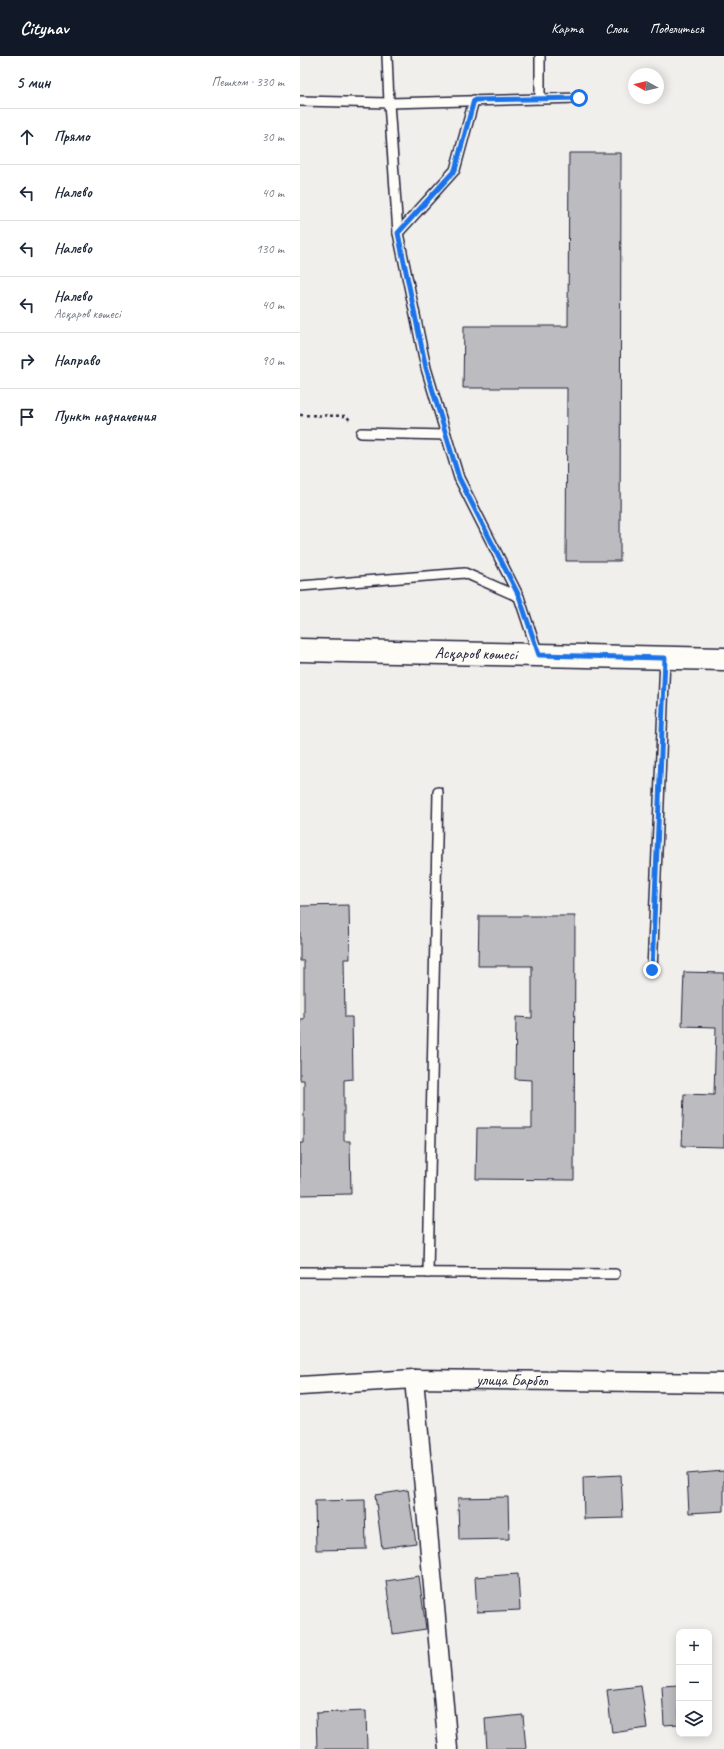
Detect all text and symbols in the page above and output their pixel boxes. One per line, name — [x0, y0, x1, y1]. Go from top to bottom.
text: Citynav — [20, 16, 68, 40]
text: Карта — [551, 20, 583, 37]
text: Слои — [605, 20, 628, 37]
text: Поделиться — [650, 20, 704, 37]
north arrow — [628, 68, 664, 104]
text: 5 мин — [16, 72, 50, 93]
text: Пешком · 330 m — [211, 74, 284, 90]
route start — [570, 89, 588, 107]
icon: ahead — [16, 126, 38, 148]
text: Прямо — [54, 127, 90, 146]
text: 30 m — [262, 129, 284, 145]
icon: left — [16, 182, 38, 204]
text: Налево — [54, 183, 92, 202]
text: 40 m — [262, 185, 284, 201]
icon: left — [16, 238, 38, 260]
text: Налево — [54, 239, 92, 258]
text: 130 m — [256, 241, 284, 257]
text: Налево — [54, 287, 92, 306]
icon: left — [16, 294, 38, 316]
text: 40 m — [262, 297, 284, 313]
text: Асқаров көшесі — [54, 306, 121, 322]
icon: right — [16, 350, 38, 372]
text: Направо — [54, 351, 100, 370]
text: 90 m — [262, 353, 284, 369]
icon: arrive — [16, 406, 38, 428]
text: Пункт назначения — [54, 407, 156, 426]
street label: Асқаров көшесі — [435, 643, 519, 665]
route end — [643, 961, 661, 979]
street label: улица Барбол — [475, 1370, 549, 1391]
map controls — [676, 1629, 712, 1737]
button: + — [676, 1629, 712, 1665]
button: − — [676, 1665, 712, 1701]
button: layers — [676, 1701, 712, 1737]

